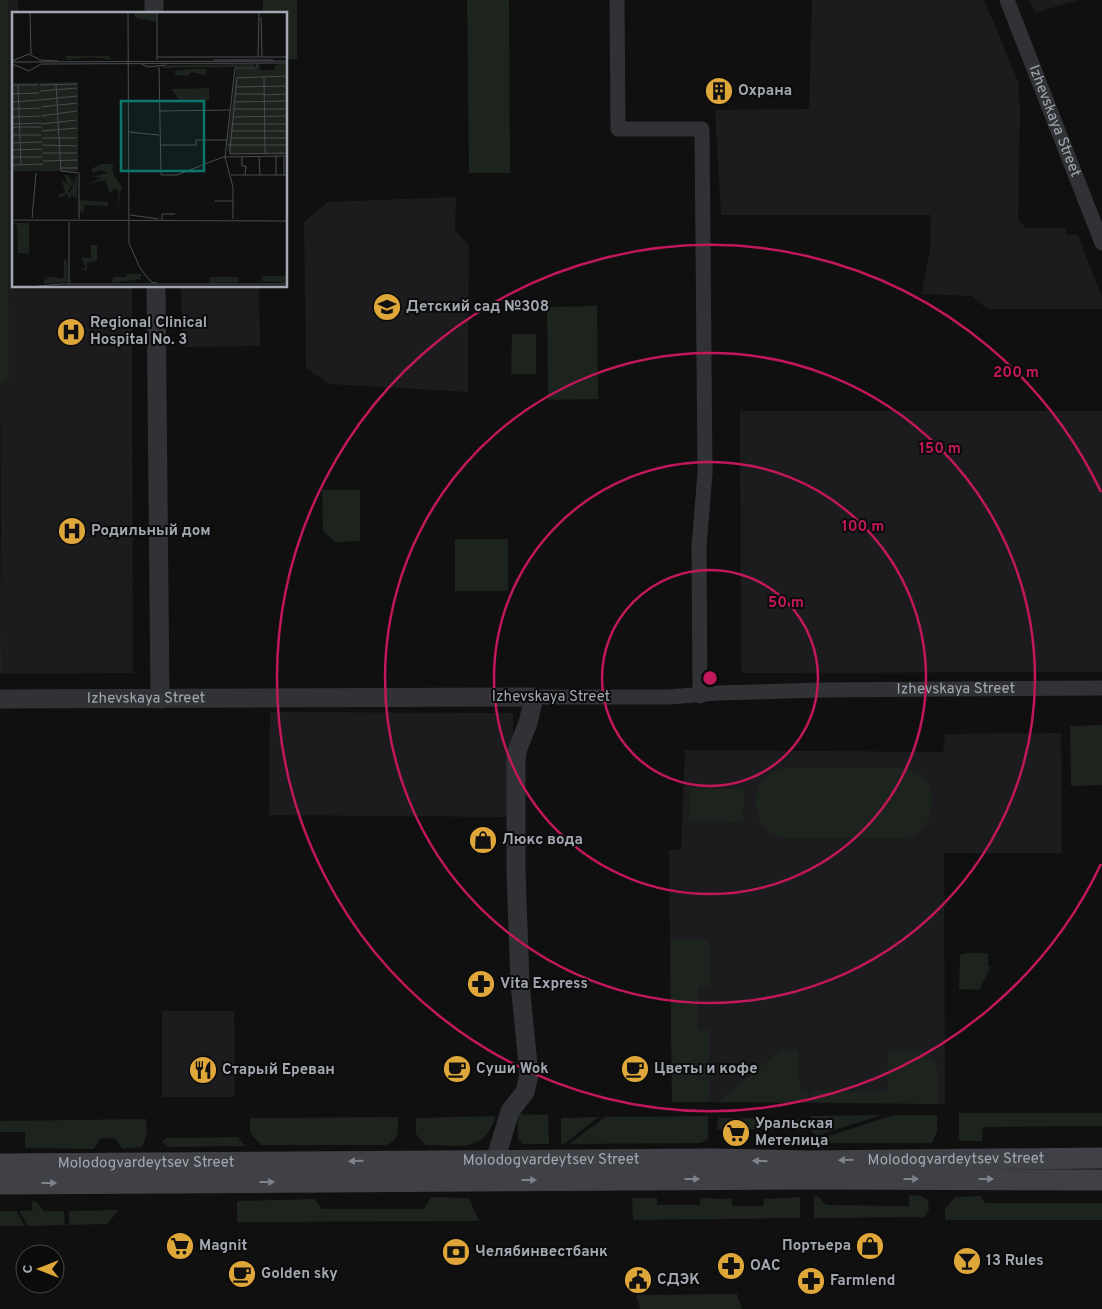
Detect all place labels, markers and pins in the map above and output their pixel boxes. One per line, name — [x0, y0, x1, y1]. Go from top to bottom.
building icon: Охрана — [704, 76, 734, 106]
place label: Охрана — [738, 82, 792, 101]
school or university icon: Детский сад №308 — [372, 292, 402, 322]
place label: Детский сад №308 — [406, 298, 549, 317]
place label: Regional Clinical Hospital No. 3 — [90, 314, 207, 350]
hospital icon: Regional Clinical Hospital No. 3 — [56, 317, 86, 347]
hospital icon: Родильный дом — [57, 516, 87, 546]
place label: Родильный дом — [91, 522, 211, 541]
centre of rings — [701, 669, 719, 687]
shop icon: Люкс вода — [468, 825, 498, 855]
place label: Люкс вода — [502, 831, 583, 850]
pharmacy icon: Vita Express — [466, 969, 496, 999]
place label: Vita Express — [500, 975, 588, 994]
cafe icon: Суши Wok — [442, 1054, 472, 1084]
cafe icon: Цветы и кофе — [620, 1054, 650, 1084]
restaurant icon: Старый Ереван — [188, 1055, 218, 1085]
place label: Суши Wok — [476, 1060, 549, 1079]
place label: Цветы и кофе — [654, 1060, 758, 1079]
place label: Старый Ереван — [222, 1061, 335, 1080]
place label: Уральская Метелица — [755, 1115, 833, 1151]
supermarket icon: Уральская Метелица — [721, 1118, 751, 1148]
supermarket icon: Magnit — [165, 1231, 195, 1261]
shop icon: Портьера — [855, 1231, 885, 1261]
place label: Magnit — [199, 1237, 247, 1256]
bank icon: Челябинвестбанк — [441, 1237, 471, 1267]
place label: Портьера — [782, 1237, 851, 1256]
place label: Челябинвестбанк — [475, 1243, 608, 1262]
bar icon: 13 Rules — [952, 1246, 982, 1276]
pharmacy icon: ОАС — [716, 1251, 746, 1281]
place label: 13 Rules — [986, 1252, 1044, 1271]
place label: ОАС — [750, 1257, 781, 1276]
cafe icon: Golden sky — [227, 1259, 257, 1289]
place label: Golden sky — [261, 1265, 338, 1284]
public building icon: СДЭК — [623, 1265, 653, 1295]
pharmacy icon: Farmlend — [796, 1266, 826, 1296]
place label: СДЭК — [657, 1271, 700, 1290]
place label: Farmlend — [830, 1272, 895, 1291]

